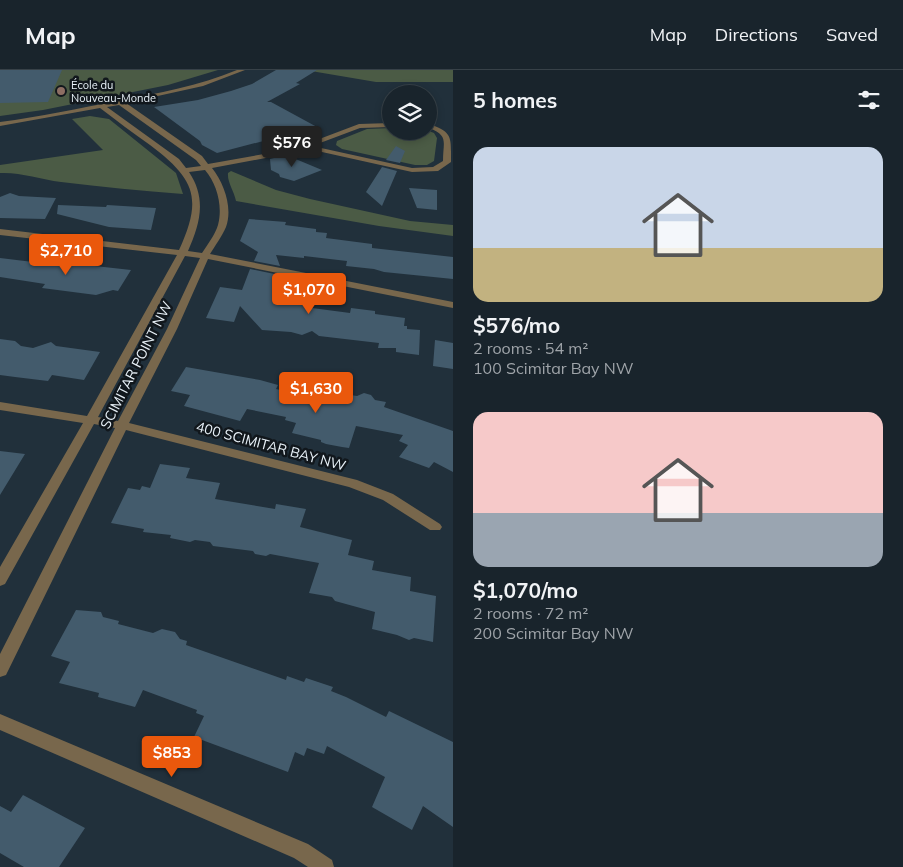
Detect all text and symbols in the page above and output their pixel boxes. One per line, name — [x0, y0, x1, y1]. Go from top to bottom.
text: Map — [25, 20, 76, 50]
text: Map — [650, 23, 687, 46]
text: Directions — [715, 23, 798, 46]
text: Saved — [826, 23, 878, 46]
place label: École du Nouveau-Monde — [71, 78, 156, 105]
marker: École du Nouveau-Monde — [55, 85, 67, 97]
map controls — [382, 85, 437, 140]
button: layers — [382, 85, 437, 140]
icon: filters — [855, 86, 883, 114]
text: 5 homes — [473, 87, 557, 113]
pin: $576 — [262, 126, 322, 168]
text: $576 — [273, 132, 311, 152]
icon: home — [633, 180, 723, 270]
pin: $2,710 — [25, 234, 107, 276]
text: $2,710 — [40, 240, 92, 260]
pin: $1,070 — [268, 272, 350, 315]
text: $1,070 — [283, 279, 335, 299]
street label: SCIMITAR POINT NW — [96, 298, 176, 432]
text: $576/mo — [473, 312, 560, 338]
text: 2 rooms · 54 m² — [473, 338, 588, 358]
text: 100 Scimitar Bay NW — [473, 358, 634, 378]
pin: $1,630 — [275, 372, 357, 414]
text: $1,630 — [290, 378, 342, 398]
street label: 400 SCIMITAR BAY NW — [194, 417, 348, 475]
icon: home — [633, 445, 723, 535]
text: $1,070/mo — [473, 577, 578, 603]
text: 2 rooms · 72 m² — [473, 603, 588, 623]
text: 200 Scimitar Bay NW — [473, 623, 634, 643]
pin: $853 — [142, 736, 202, 778]
text: $853 — [153, 742, 191, 762]

